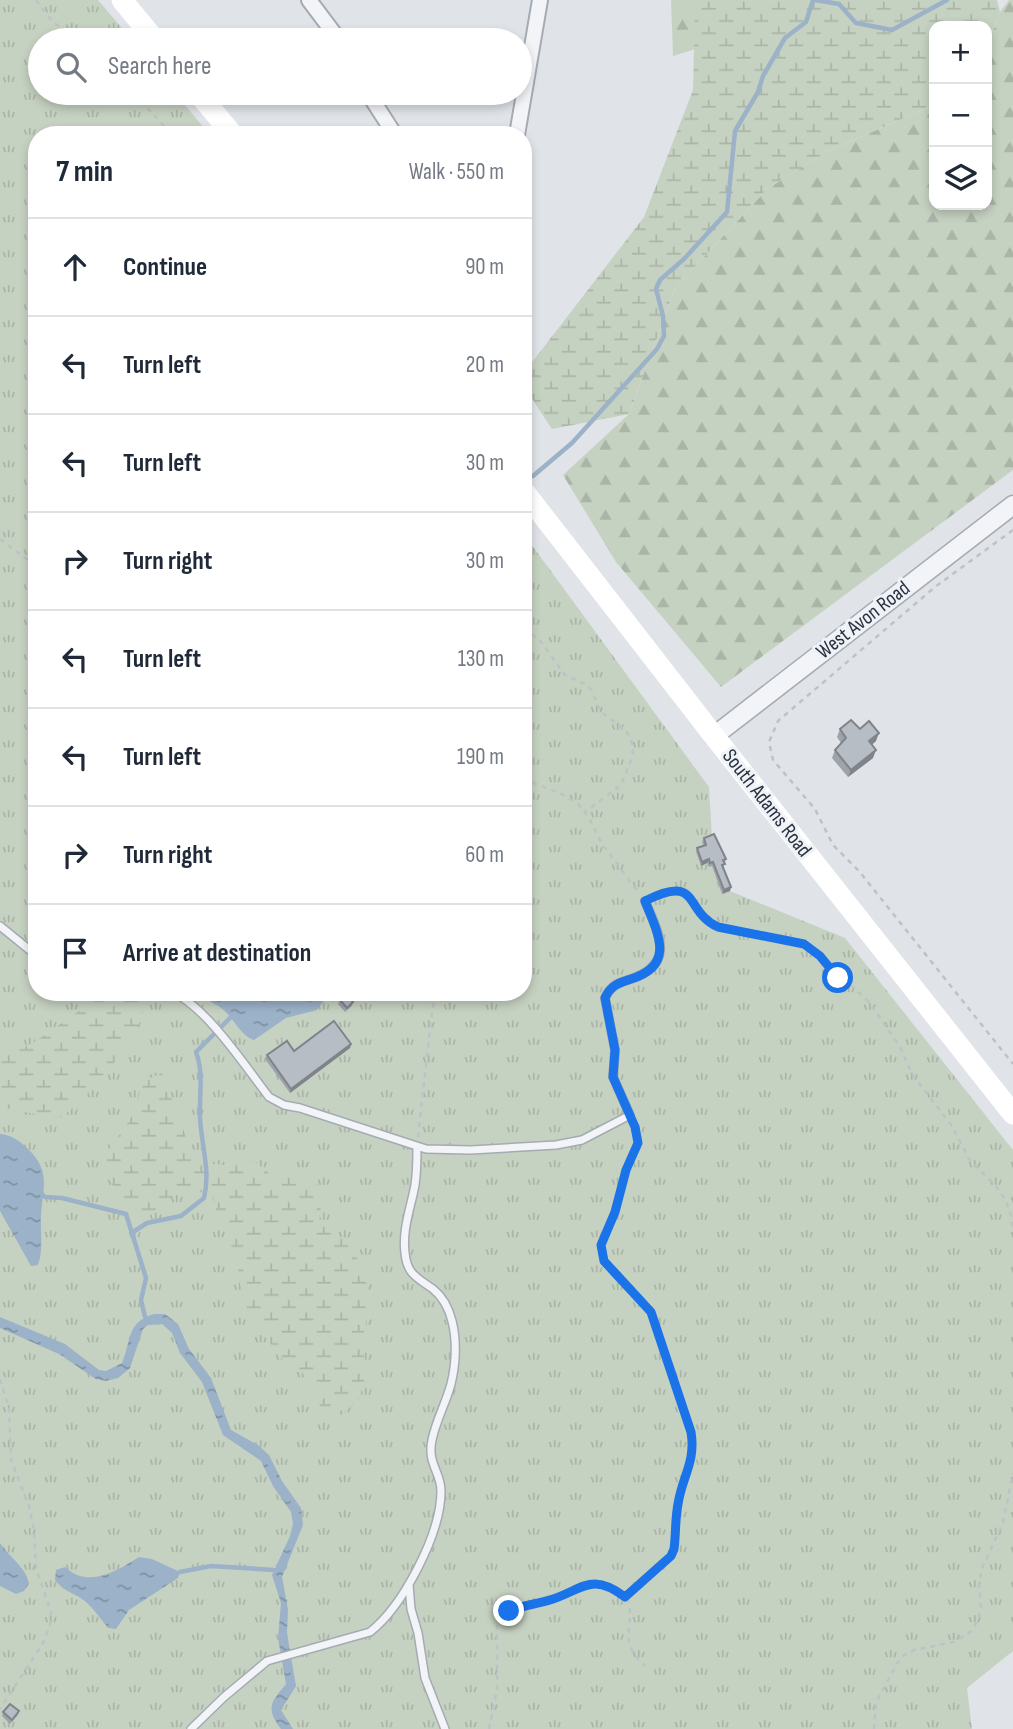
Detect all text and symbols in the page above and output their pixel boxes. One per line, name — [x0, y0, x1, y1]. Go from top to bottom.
map controls — [929, 21, 992, 210]
button: + — [929, 21, 992, 84]
search box — [28, 28, 532, 105]
icon: search — [52, 48, 90, 86]
text: Search here — [108, 51, 211, 82]
button: − — [929, 84, 992, 147]
button: layers — [929, 147, 992, 210]
text: 7 min — [56, 154, 113, 190]
text: Walk · 550 m — [409, 158, 504, 186]
icon: ahead — [56, 248, 94, 286]
text: Continue — [123, 252, 207, 283]
text: 90 m — [465, 253, 504, 281]
icon: left — [56, 346, 94, 384]
text: Turn left — [123, 350, 201, 381]
text: 20 m — [466, 351, 504, 379]
icon: left — [56, 444, 94, 482]
text: Turn left — [123, 448, 201, 479]
text: 30 m — [466, 449, 504, 477]
icon: right — [56, 542, 94, 580]
text: Turn right — [123, 546, 212, 577]
text: 30 m — [466, 547, 504, 575]
street label: West Avon Road — [811, 576, 915, 664]
icon: left — [56, 640, 94, 678]
text: Turn left — [123, 644, 201, 675]
text: 130 m — [458, 645, 504, 673]
icon: left — [56, 738, 94, 776]
text: Turn left — [123, 742, 201, 773]
text: 190 m — [457, 743, 504, 771]
street label: South Adams Road — [717, 744, 817, 862]
icon: right — [56, 836, 94, 874]
text: Turn right — [123, 840, 212, 871]
text: 60 m — [465, 841, 504, 869]
icon: arrive — [56, 934, 94, 972]
text: Arrive at destination — [123, 938, 311, 969]
route start — [822, 962, 853, 993]
route end — [493, 1595, 524, 1626]

